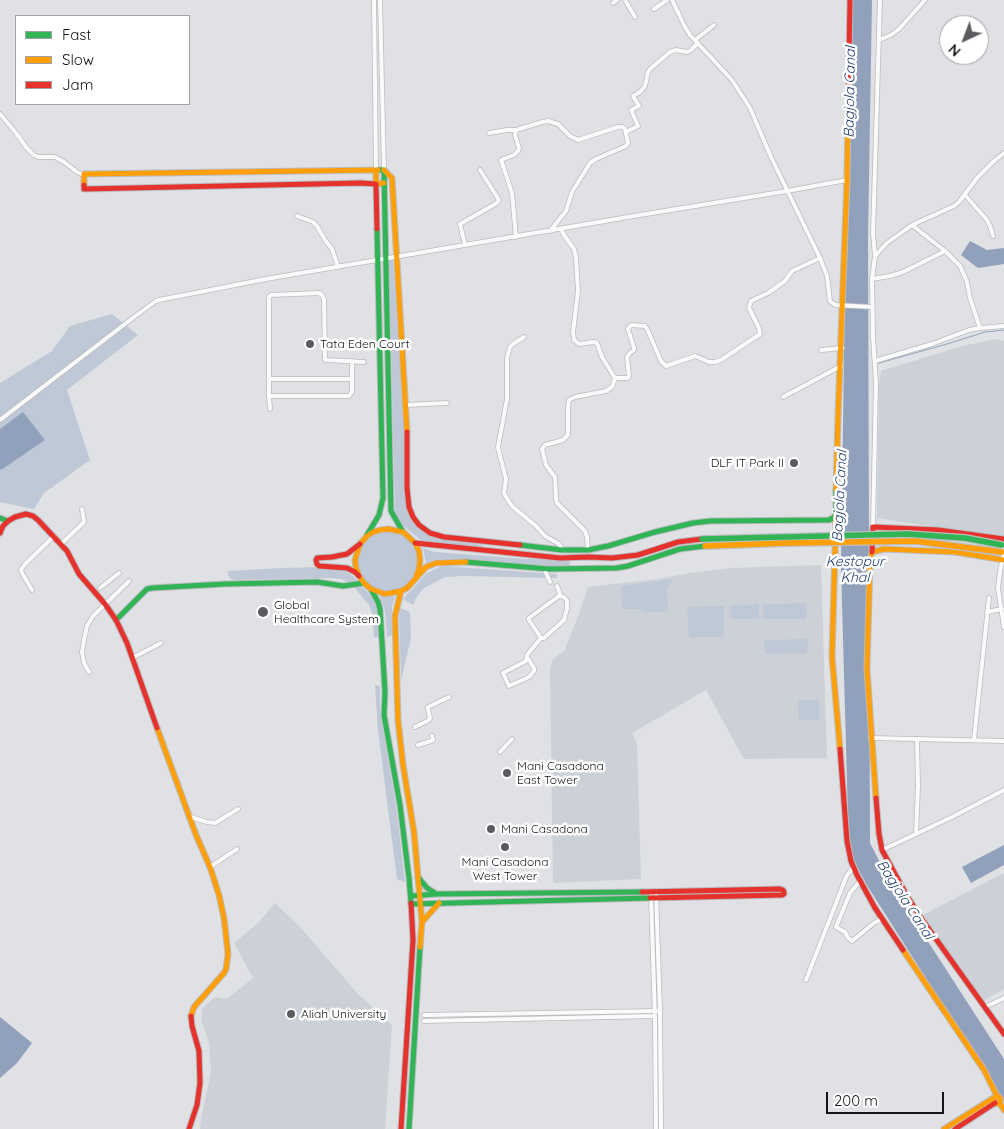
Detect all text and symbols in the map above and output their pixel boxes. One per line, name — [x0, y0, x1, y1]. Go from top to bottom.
legend — [15, 15, 190, 105]
north arrow — [939, 15, 989, 65]
text: Fast — [62, 25, 91, 44]
text: N — [945, 40, 964, 60]
water label: Bagjola Canal — [841, 46, 859, 138]
text: Slow — [62, 50, 94, 69]
text: Jam — [62, 75, 93, 94]
place label: Tata Eden Court — [320, 337, 410, 351]
marker: Tata Eden Court — [304, 338, 316, 350]
water label: Bagjola Canal — [829, 450, 851, 542]
place label: DLF IT Park II — [711, 456, 784, 470]
marker: DLF IT Park II — [788, 457, 800, 469]
water label: Kestopur Khal — [826, 554, 884, 586]
place label: Global Healthcare System — [274, 598, 379, 626]
marker: Global Healthcare System — [256, 605, 270, 619]
place label: Mani Casadona East Tower — [517, 759, 604, 787]
marker: Mani Casadona East Tower — [501, 767, 513, 779]
place label: Mani Casadona — [501, 822, 588, 836]
marker: Mani Casadona — [485, 823, 497, 835]
marker: Mani Casadona West Tower — [499, 841, 511, 853]
place label: Mani Casadona West Tower — [462, 855, 548, 883]
water label: Bagjola Canal — [873, 857, 937, 943]
place label: Aliah University — [301, 1007, 386, 1021]
marker: Aliah University — [285, 1008, 297, 1020]
scale bar — [829, 1082, 946, 1114]
text: 200 m — [834, 1091, 878, 1110]

